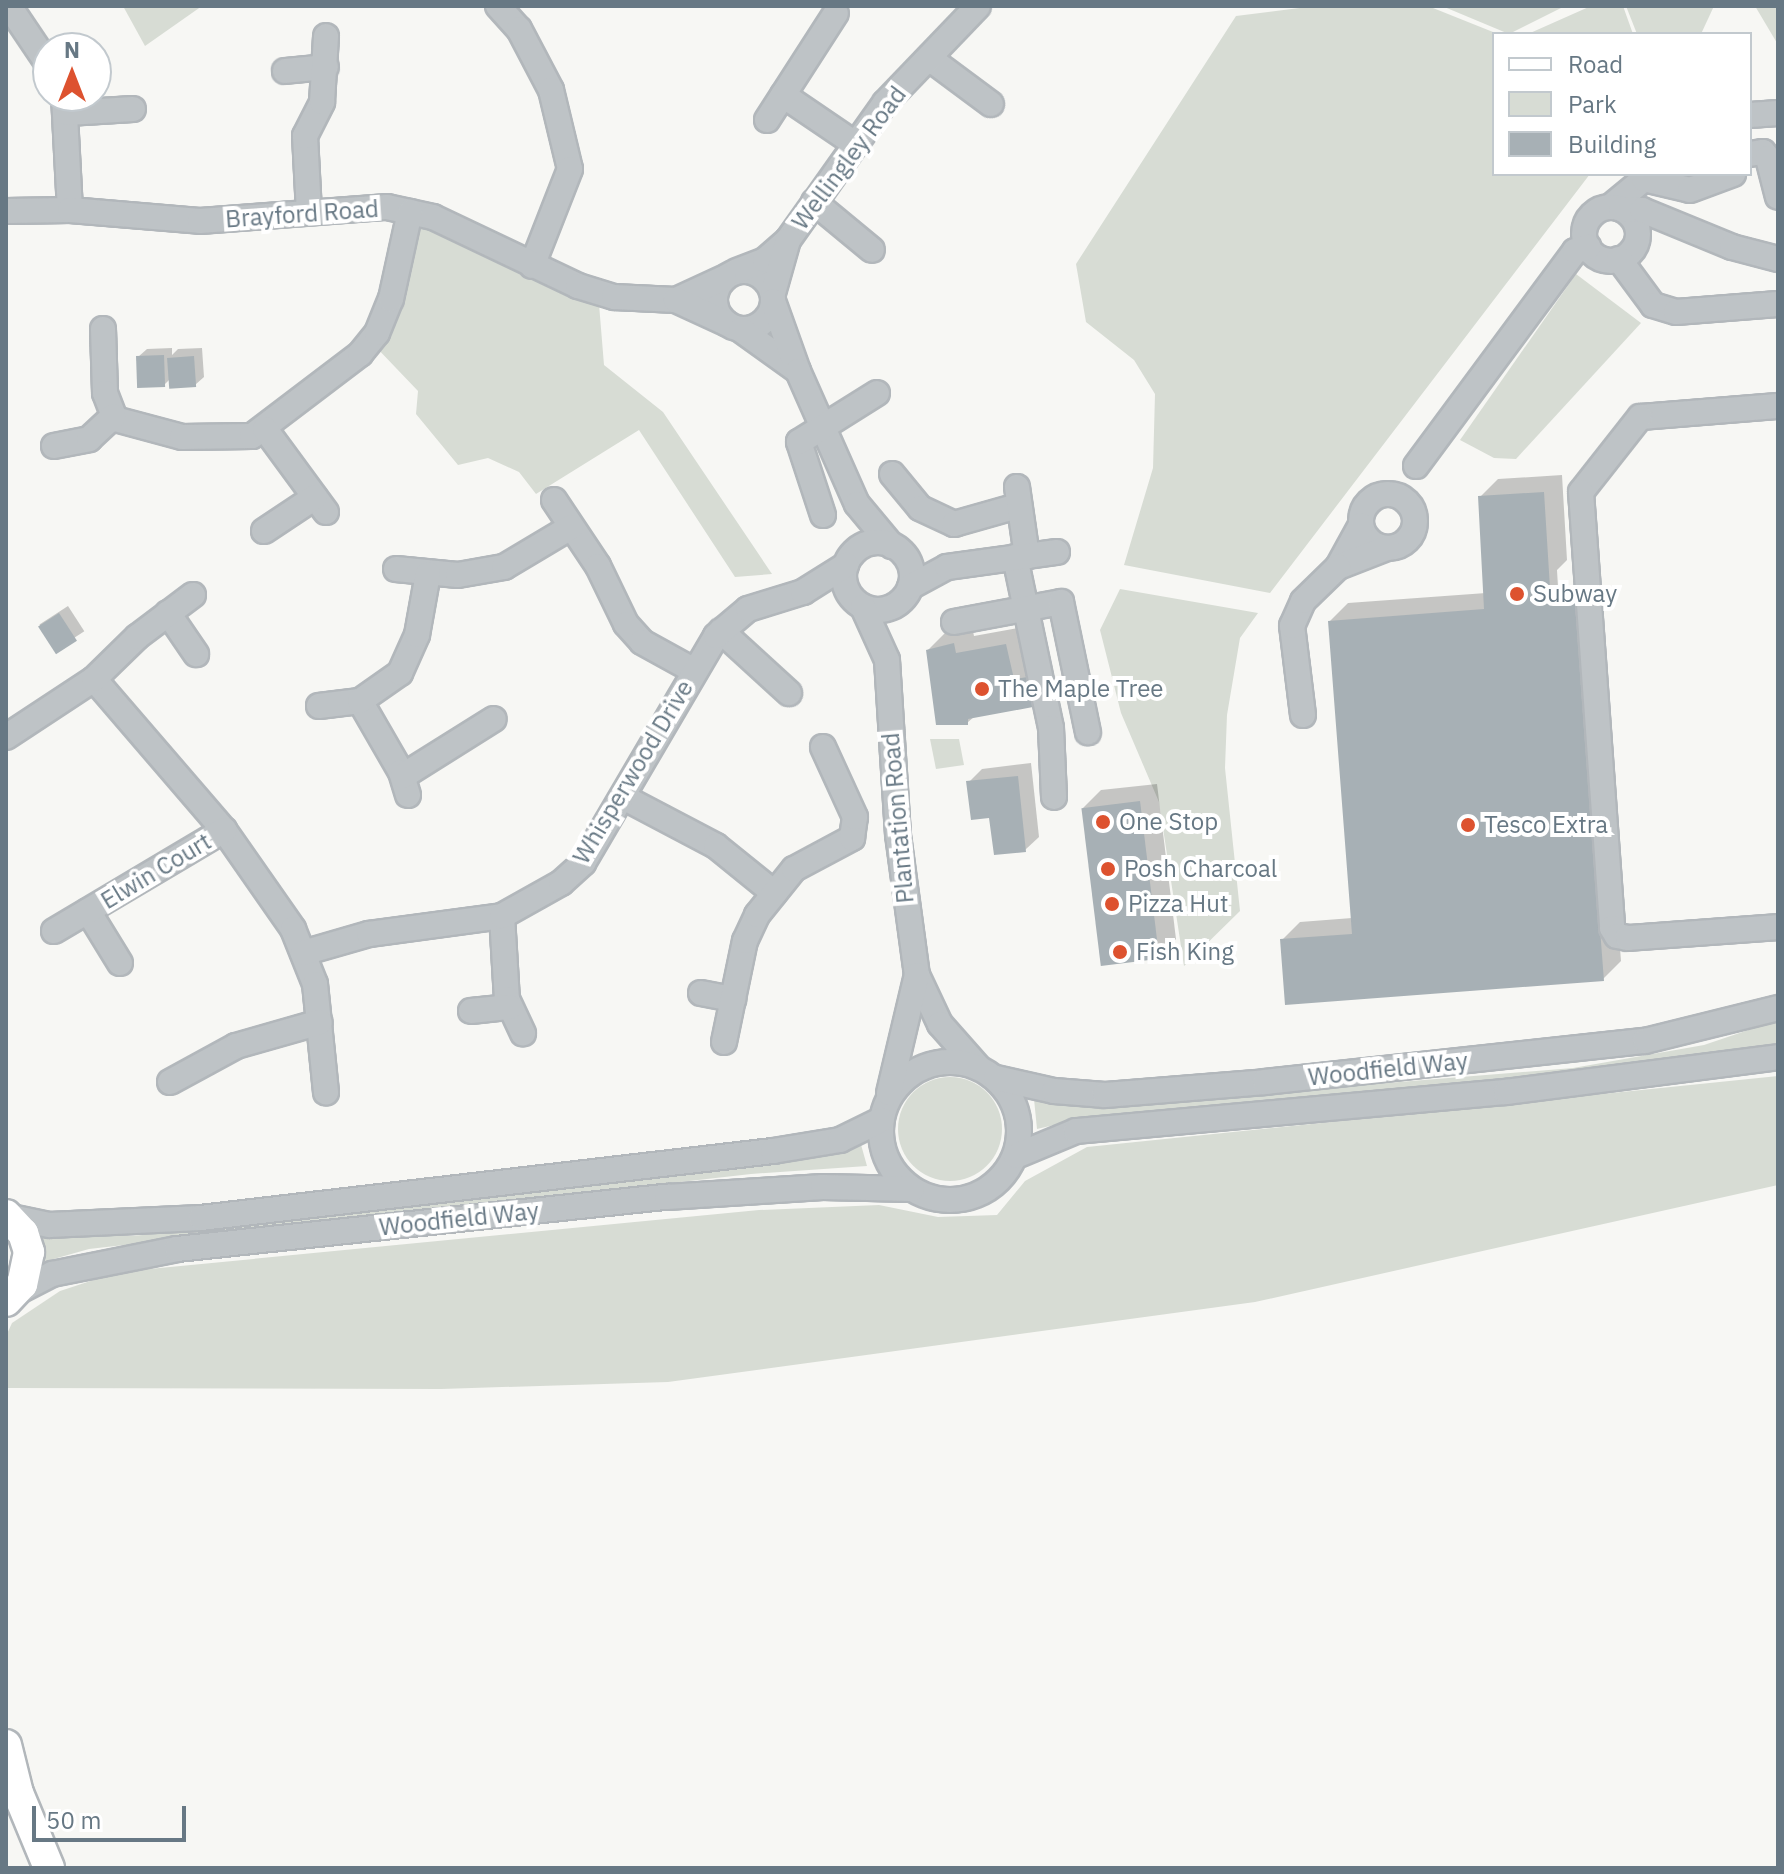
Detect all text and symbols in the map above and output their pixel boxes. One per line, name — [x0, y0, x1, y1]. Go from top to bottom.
north arrow — [32, 32, 112, 112]
legend — [1492, 32, 1752, 176]
text: N — [64, 35, 80, 64]
text: Road — [1568, 48, 1623, 80]
street label: Wellingley Road — [786, 81, 912, 235]
text: Park — [1568, 88, 1617, 120]
text: Building — [1568, 128, 1656, 160]
street label: Brayford Road — [224, 194, 380, 234]
place label: Subway — [1533, 580, 1617, 608]
marker: Subway — [1508, 585, 1526, 603]
street label: Whisperwood Drive — [567, 675, 699, 869]
place label: The Maple Tree — [998, 675, 1163, 703]
marker: The Maple Tree — [973, 680, 991, 698]
street label: Plantation Road — [876, 732, 920, 904]
place label: One Stop — [1119, 808, 1218, 836]
place label: Tesco Extra — [1484, 811, 1608, 839]
marker: One Stop — [1094, 813, 1112, 831]
marker: Tesco Extra — [1459, 816, 1477, 834]
street label: Elwin Court — [96, 827, 216, 915]
place label: Posh Charcoal — [1124, 855, 1277, 883]
marker: Posh Charcoal — [1099, 860, 1117, 878]
place label: Pizza Hut — [1128, 890, 1228, 918]
marker: Pizza Hut — [1103, 895, 1121, 913]
place label: Fish King — [1136, 938, 1234, 966]
marker: Fish King — [1111, 943, 1129, 961]
street label: Woodfield Way — [1307, 1046, 1469, 1092]
street label: Woodfield Way — [378, 1196, 540, 1242]
scale bar — [36, 1790, 190, 1840]
text: 50 m — [46, 1804, 101, 1836]

